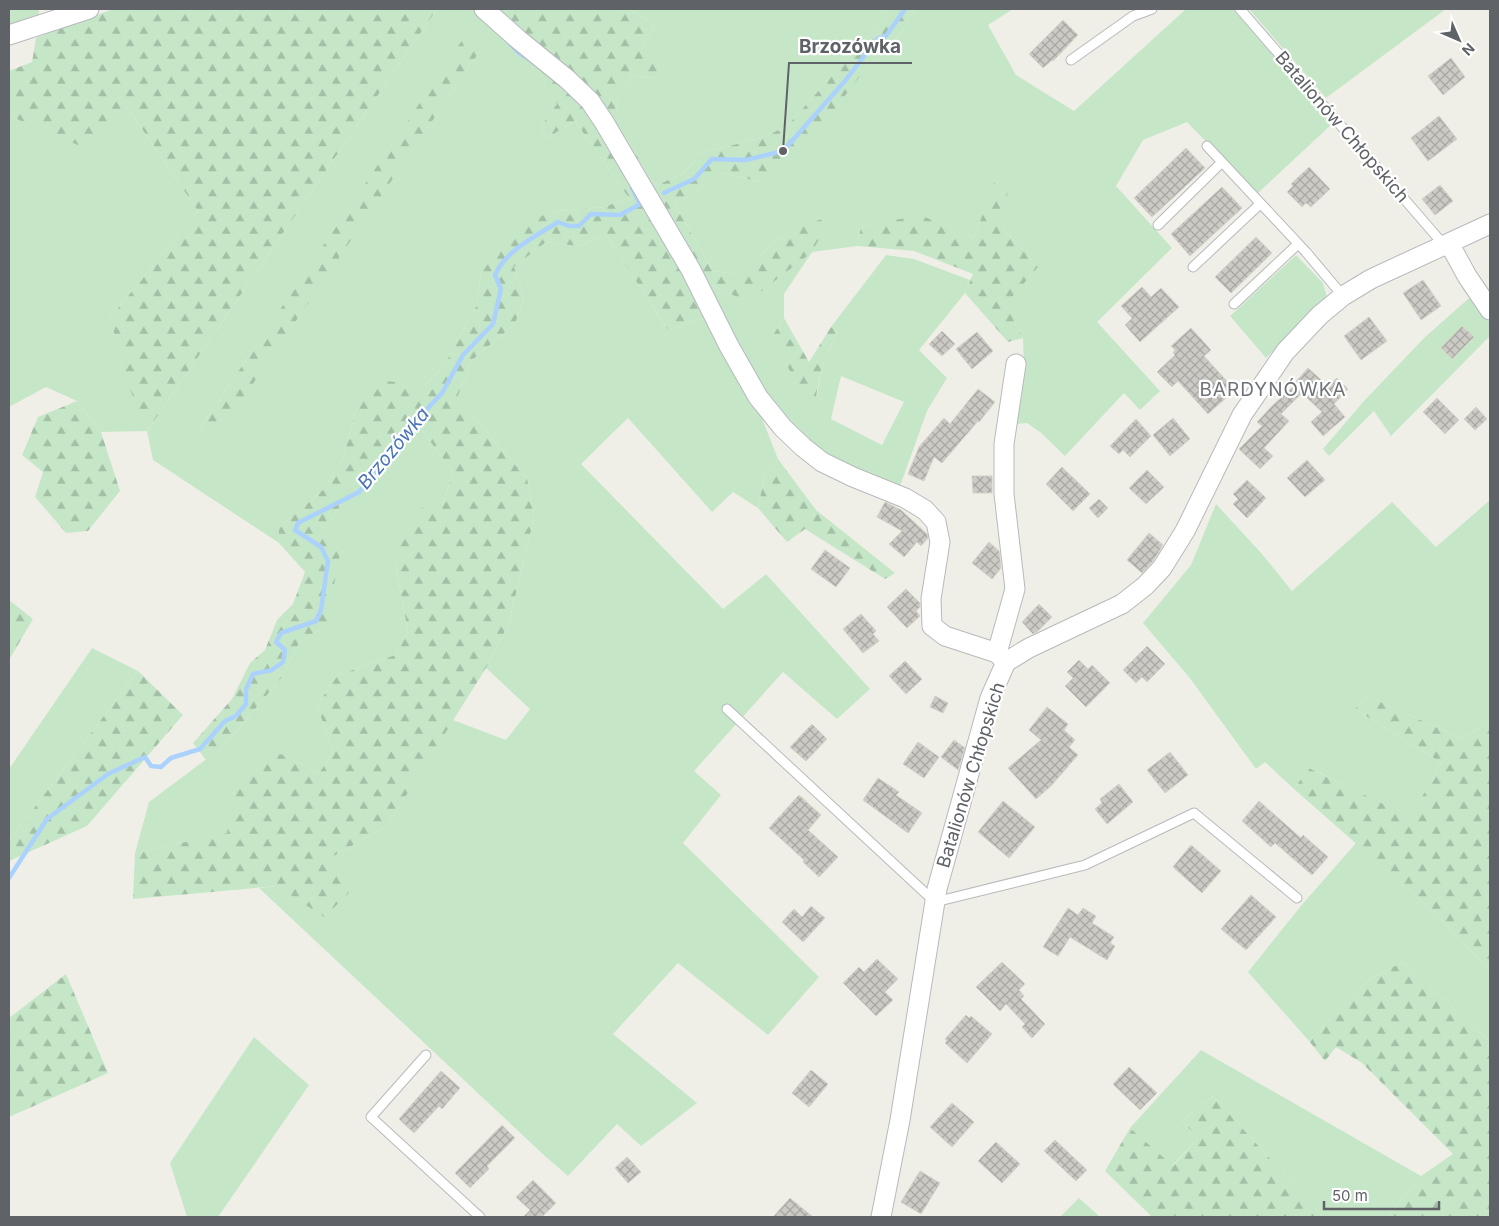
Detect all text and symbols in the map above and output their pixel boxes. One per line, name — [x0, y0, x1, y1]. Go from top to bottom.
north arrow — [1434, 15, 1484, 65]
callout: Brzozówka — [789, 29, 912, 63]
text: Brzozówka — [799, 35, 901, 58]
text: N — [1459, 40, 1478, 59]
street label: Batalionów Chłopskich — [1271, 47, 1414, 206]
district label: BARDYNÓWKA — [1199, 378, 1347, 401]
water label: Brzozówka — [353, 403, 434, 494]
street label: Batalionów Chłopskich — [932, 679, 1009, 870]
scale bar — [1324, 1178, 1439, 1210]
text: 50 m — [1332, 1186, 1368, 1205]

